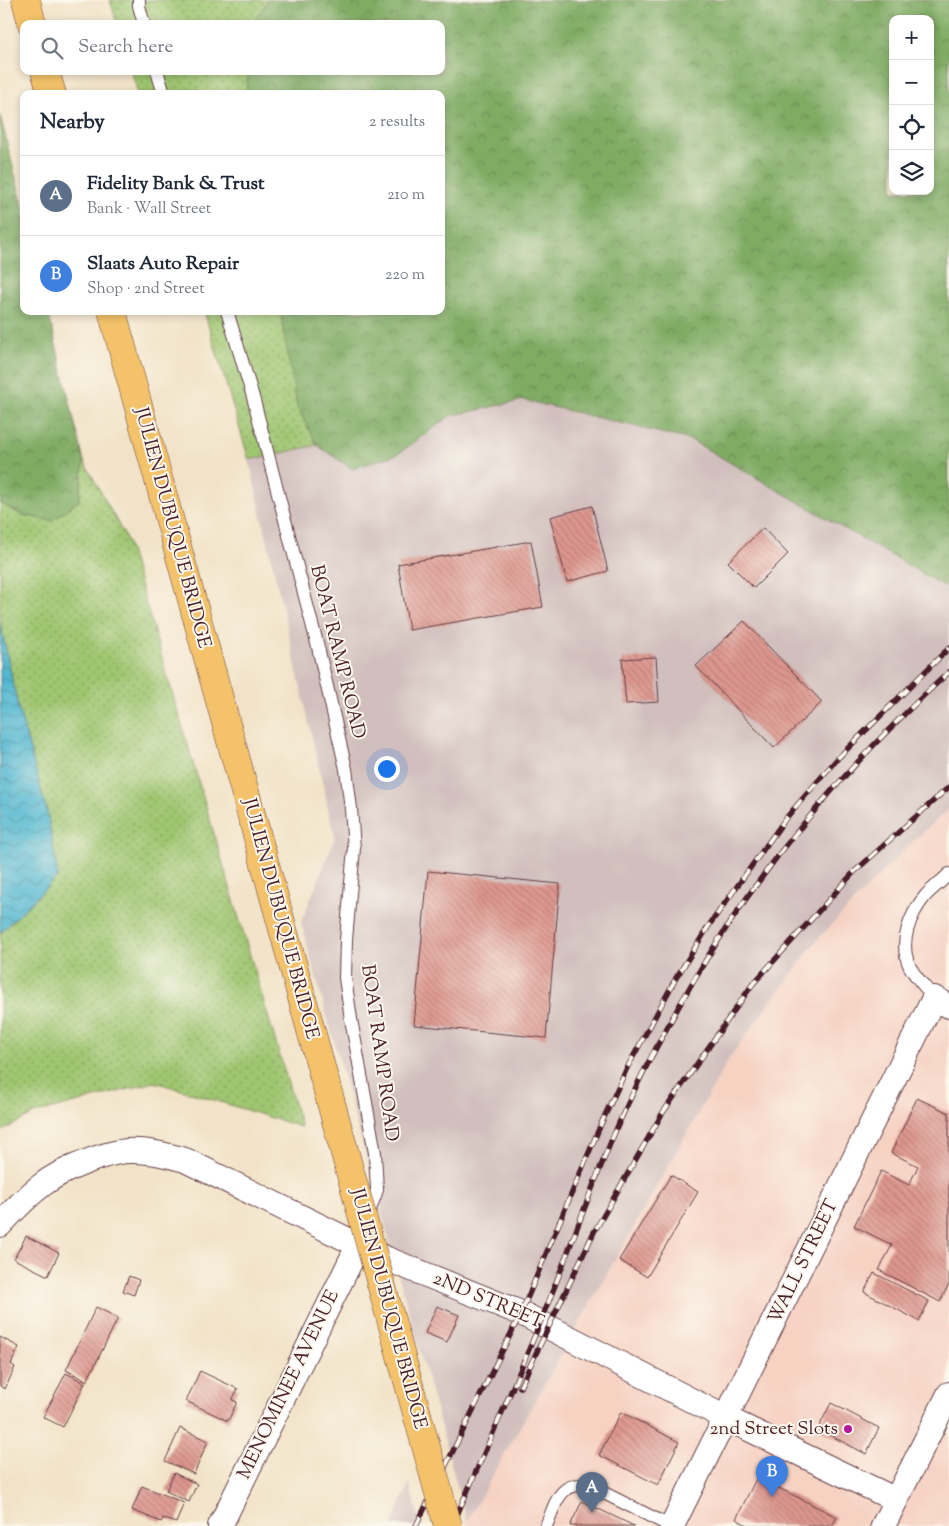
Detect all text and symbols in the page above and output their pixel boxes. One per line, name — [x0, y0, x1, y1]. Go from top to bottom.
map controls — [889, 15, 934, 195]
button: + — [889, 15, 934, 60]
search box — [20, 20, 445, 75]
icon: search — [38, 34, 66, 62]
text: Search here — [78, 34, 173, 61]
button: − — [889, 60, 934, 105]
button: locate — [889, 105, 934, 150]
text: Nearby — [40, 108, 105, 138]
text: 2 results — [369, 111, 425, 134]
button: layers — [889, 150, 934, 195]
text: Fidelity Bank & Trust — [87, 171, 265, 198]
text: A — [50, 184, 63, 207]
text: 210 m — [387, 184, 425, 207]
text: Bank · Wall Street — [87, 198, 211, 221]
text: Slaats Auto Repair — [87, 251, 239, 278]
text: B — [51, 264, 61, 287]
text: 220 m — [385, 264, 425, 287]
text: Shop · 2nd Street — [87, 278, 205, 301]
street label: JULIEN DUBUQUE BRIDGE — [127, 404, 217, 652]
street label: BOAT RAMP ROAD — [302, 562, 372, 742]
your location — [374, 756, 400, 782]
street label: JULIEN DUBUQUE BRIDGE — [235, 795, 325, 1043]
street label: BOAT RAMP ROAD — [353, 963, 405, 1143]
street label: JULIEN DUBUQUE BRIDGE — [343, 1185, 433, 1433]
street label: WALL STREET — [762, 1195, 846, 1329]
street label: 2ND STREET — [429, 1266, 547, 1336]
street label: MENOMINEE AVENUE — [231, 1285, 347, 1484]
place label: 2nd Street Slots — [709, 1416, 838, 1443]
marker: 2nd Street Slots — [842, 1423, 854, 1435]
pin: B — [756, 1456, 788, 1497]
pin: A — [576, 1472, 608, 1513]

